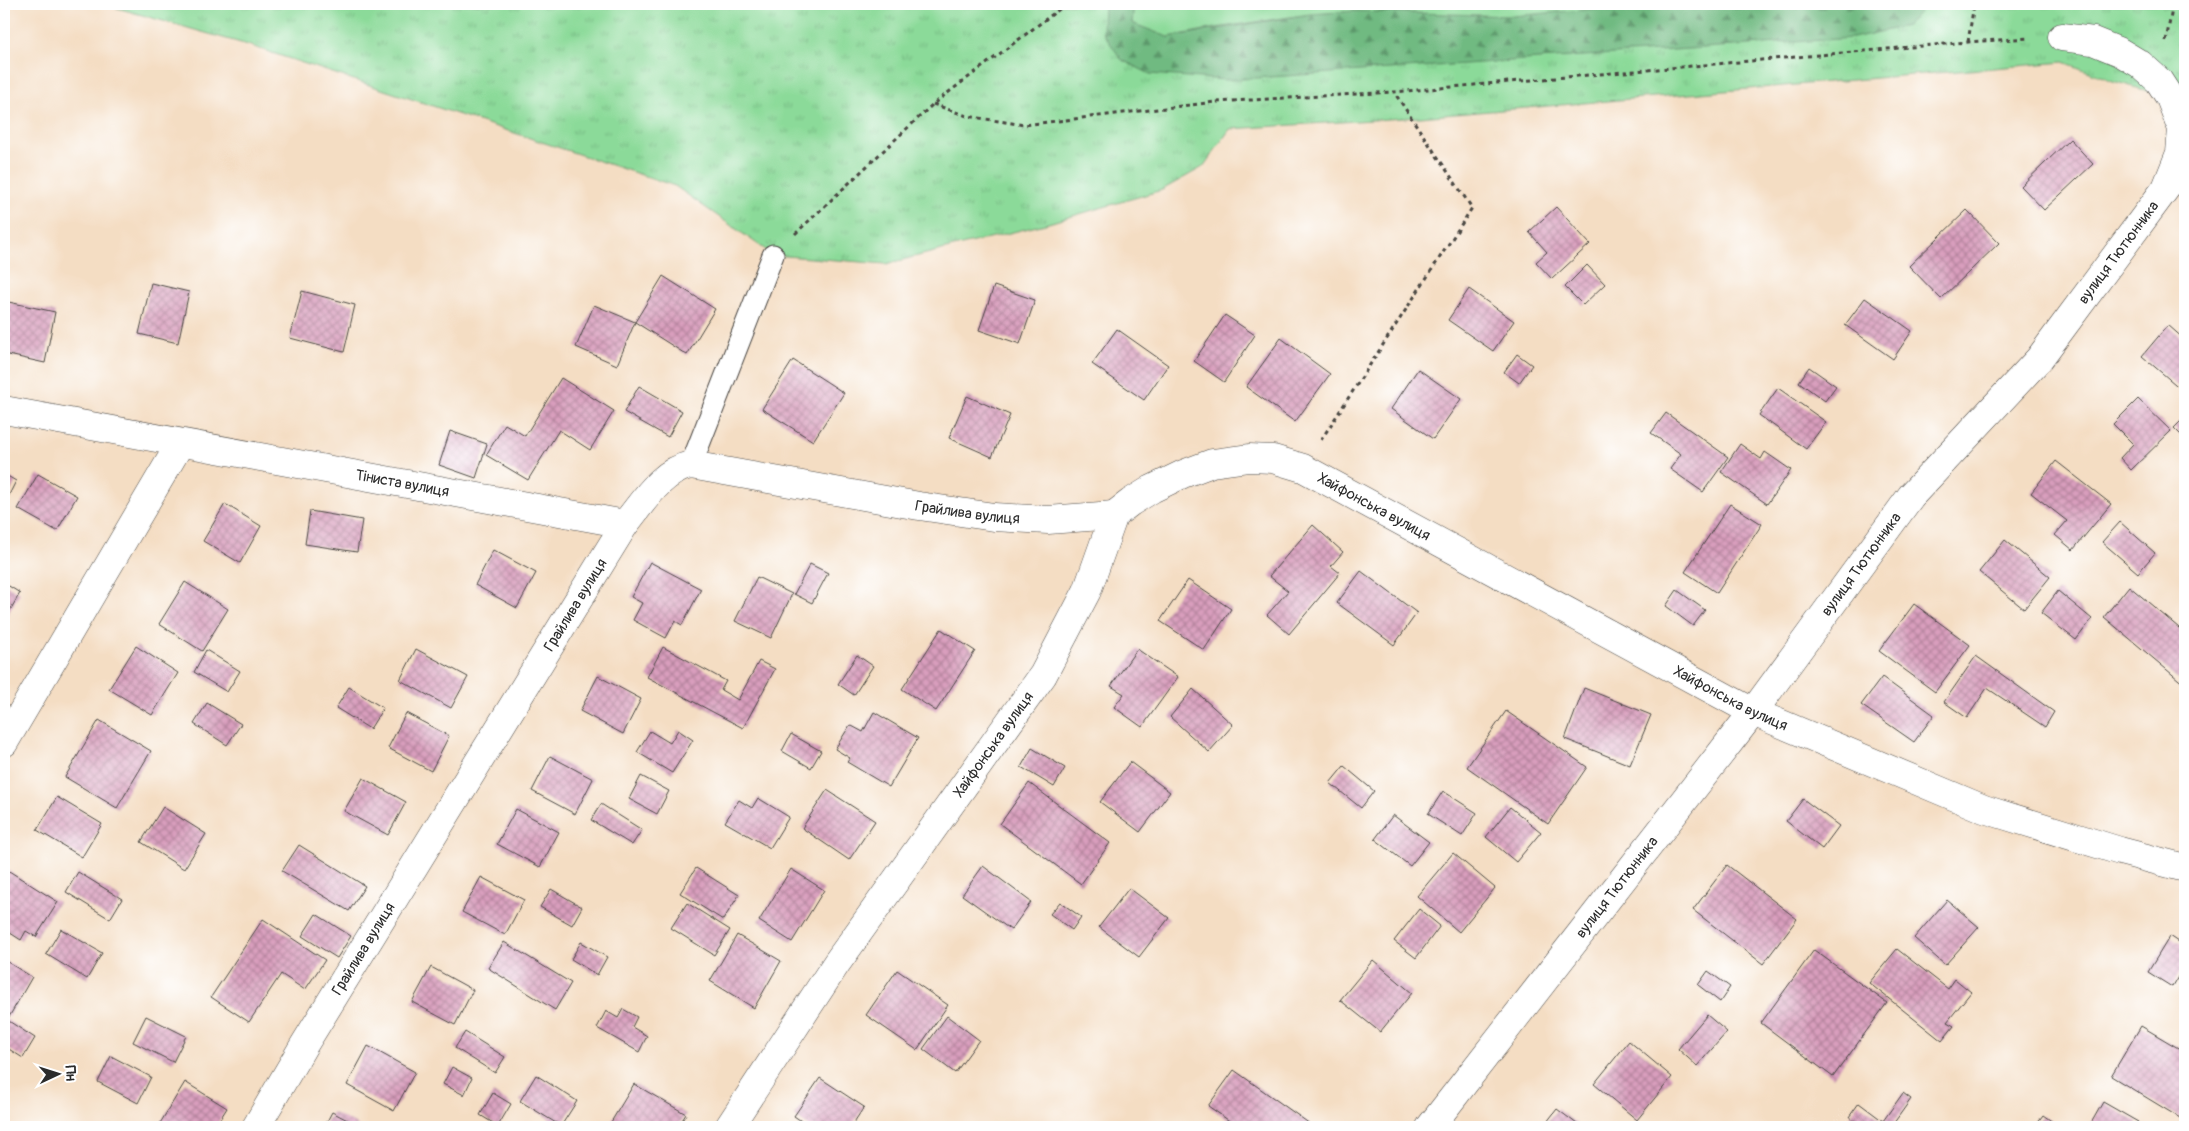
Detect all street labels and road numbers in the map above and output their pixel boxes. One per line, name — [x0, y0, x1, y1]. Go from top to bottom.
street label: вулиця Тютюнника — [2074, 197, 2163, 308]
street label: Тіниста вулиця — [354, 466, 451, 502]
street label: Хайфонська вулиця — [1314, 469, 1434, 545]
street label: Грайлива вулиця — [913, 496, 1020, 528]
street label: вулиця Тютюнника — [1817, 509, 1906, 620]
street label: Грайлива вулиця — [540, 555, 611, 655]
street label: Хайфонська вулиця — [1670, 662, 1790, 735]
street label: Хайфонська вулиця — [949, 688, 1038, 801]
street label: вулиця Тютюнника — [1572, 833, 1663, 942]
street label: Грайлива вулиця — [328, 899, 399, 999]

